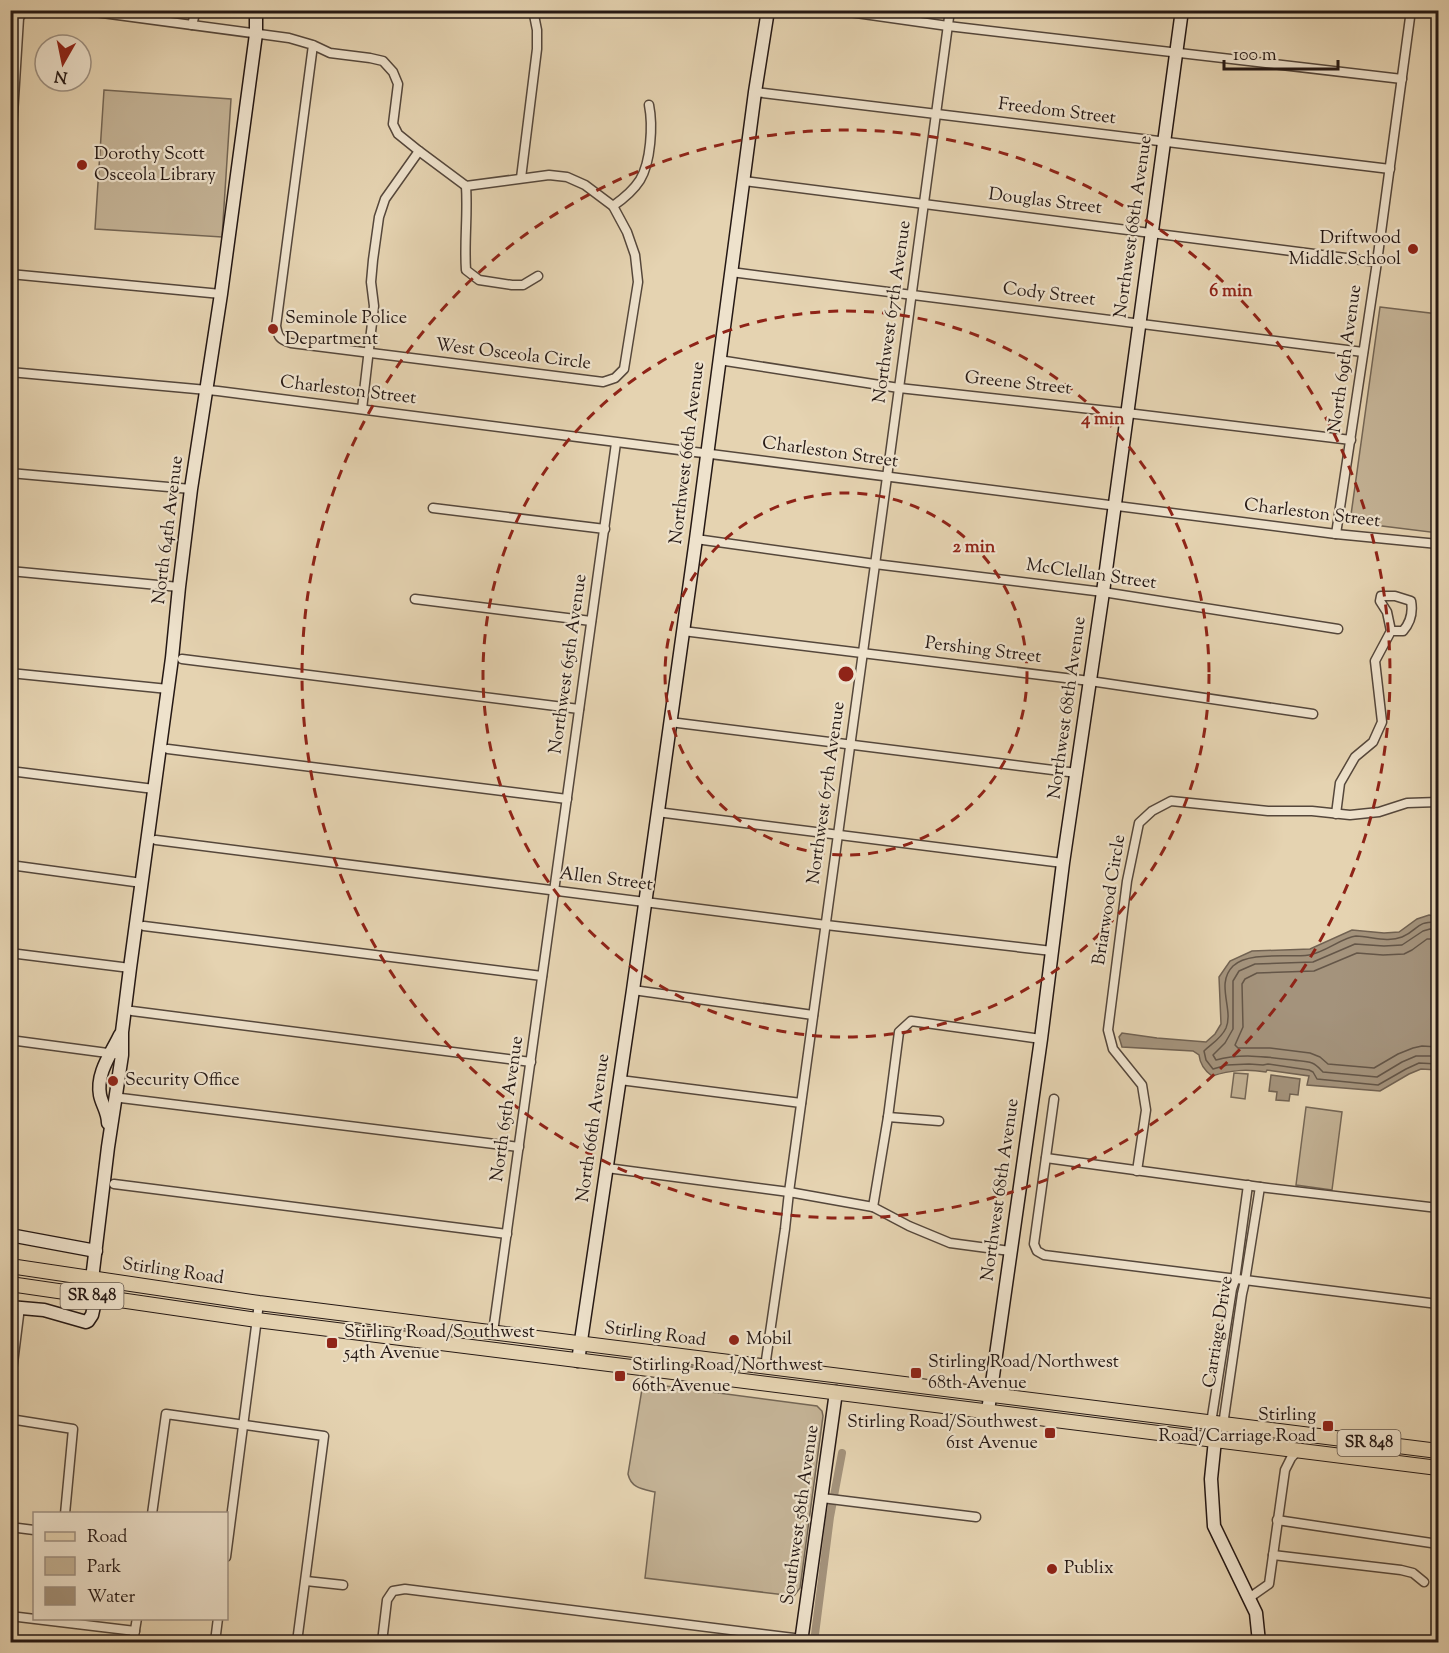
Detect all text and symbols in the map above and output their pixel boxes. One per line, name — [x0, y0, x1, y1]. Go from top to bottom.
north arrow — [33, 33, 93, 93]
scale bar — [1224, 33, 1338, 71]
text: 100 m — [1233, 43, 1277, 69]
text: N — [53, 63, 69, 88]
street label: Freedom Street — [997, 92, 1117, 132]
street label: Northwest 68th Avenue — [1108, 134, 1160, 320]
place label: Dorothy Scott Osceola Library — [94, 142, 216, 189]
marker: Dorothy Scott Osceola Library — [75, 158, 89, 172]
street label: Douglas Street — [987, 182, 1103, 222]
street label: Northwest 67th Avenue — [867, 219, 919, 405]
place label: Driftwood Middle School — [1288, 226, 1401, 273]
marker: Driftwood Middle School — [1406, 242, 1420, 256]
street label: Cody Street — [1001, 276, 1097, 314]
text: 6 min — [1209, 279, 1253, 305]
street label: North 69th Avenue — [1323, 283, 1369, 435]
place label: Seminole Police Department — [285, 306, 407, 353]
marker: Seminole Police Department — [266, 322, 280, 336]
street label: West Osceola Circle — [434, 333, 592, 377]
street label: Northwest 66th Avenue — [664, 360, 712, 546]
street label: Greene Street — [963, 365, 1073, 403]
street label: Charleston Street — [278, 370, 418, 412]
text: 4 min — [1080, 407, 1125, 433]
street label: Charleston Street — [760, 431, 900, 475]
street label: North 64th Avenue — [147, 454, 191, 606]
street label: Charleston Street — [1242, 493, 1382, 535]
text: 2 min — [953, 535, 996, 561]
street label: McClellan Street — [1024, 553, 1158, 597]
street label: Northwest 65th Avenue — [543, 572, 595, 756]
street label: Northwest 68th Avenue — [1042, 615, 1094, 801]
street label: Pershing Street — [923, 631, 1043, 671]
centre of rings — [836, 664, 856, 684]
street label: Northwest 67th Avenue — [801, 700, 853, 886]
street label: Briarwood Circle — [1087, 833, 1133, 967]
street label: Allen Street — [558, 861, 654, 899]
street label: North 65th Avenue — [485, 1034, 531, 1184]
street label: North 66th Avenue — [571, 1052, 617, 1204]
place label: Security Office — [125, 1068, 240, 1094]
marker: Security Office — [106, 1074, 120, 1088]
street label: Northwest 68th Avenue — [975, 1097, 1027, 1283]
street label: Stirling Road — [121, 1252, 225, 1292]
street label: Carriage Drive — [1197, 1274, 1241, 1390]
road number: SR 848 — [60, 1283, 124, 1309]
street label: Stirling Road — [603, 1316, 707, 1354]
place label: Stirling Road/Southwest 54th Avenue — [343, 1320, 535, 1367]
place label: Mobil — [746, 1327, 792, 1353]
marker: Mobil — [727, 1333, 741, 1347]
marker: Stirling Road/Southwest 54th Avenue — [325, 1336, 339, 1350]
place label: Stirling Road/Northwest 68th Avenue — [928, 1350, 1119, 1397]
place label: Stirling Road/Northwest 66th Avenue — [632, 1353, 823, 1400]
marker: Stirling Road/Northwest 68th Avenue — [909, 1366, 923, 1380]
marker: Stirling Road/Northwest 66th Avenue — [613, 1369, 627, 1383]
place label: Stirling Road/Carriage Road — [1159, 1403, 1316, 1450]
place label: Stirling Road/Southwest 61st Avenue — [847, 1410, 1038, 1457]
marker: Stirling Road/Carriage Road — [1321, 1419, 1335, 1433]
street label: Southwest 58th Avenue — [775, 1423, 827, 1607]
marker: Stirling Road/Southwest 61st Avenue — [1043, 1426, 1057, 1440]
road number: SR 848 — [1338, 1430, 1400, 1456]
legend — [33, 1512, 228, 1620]
text: Road — [87, 1525, 127, 1551]
text: Park — [87, 1555, 122, 1581]
place label: Publix — [1064, 1556, 1114, 1582]
marker: Publix — [1045, 1562, 1059, 1576]
text: Water — [87, 1585, 136, 1611]

